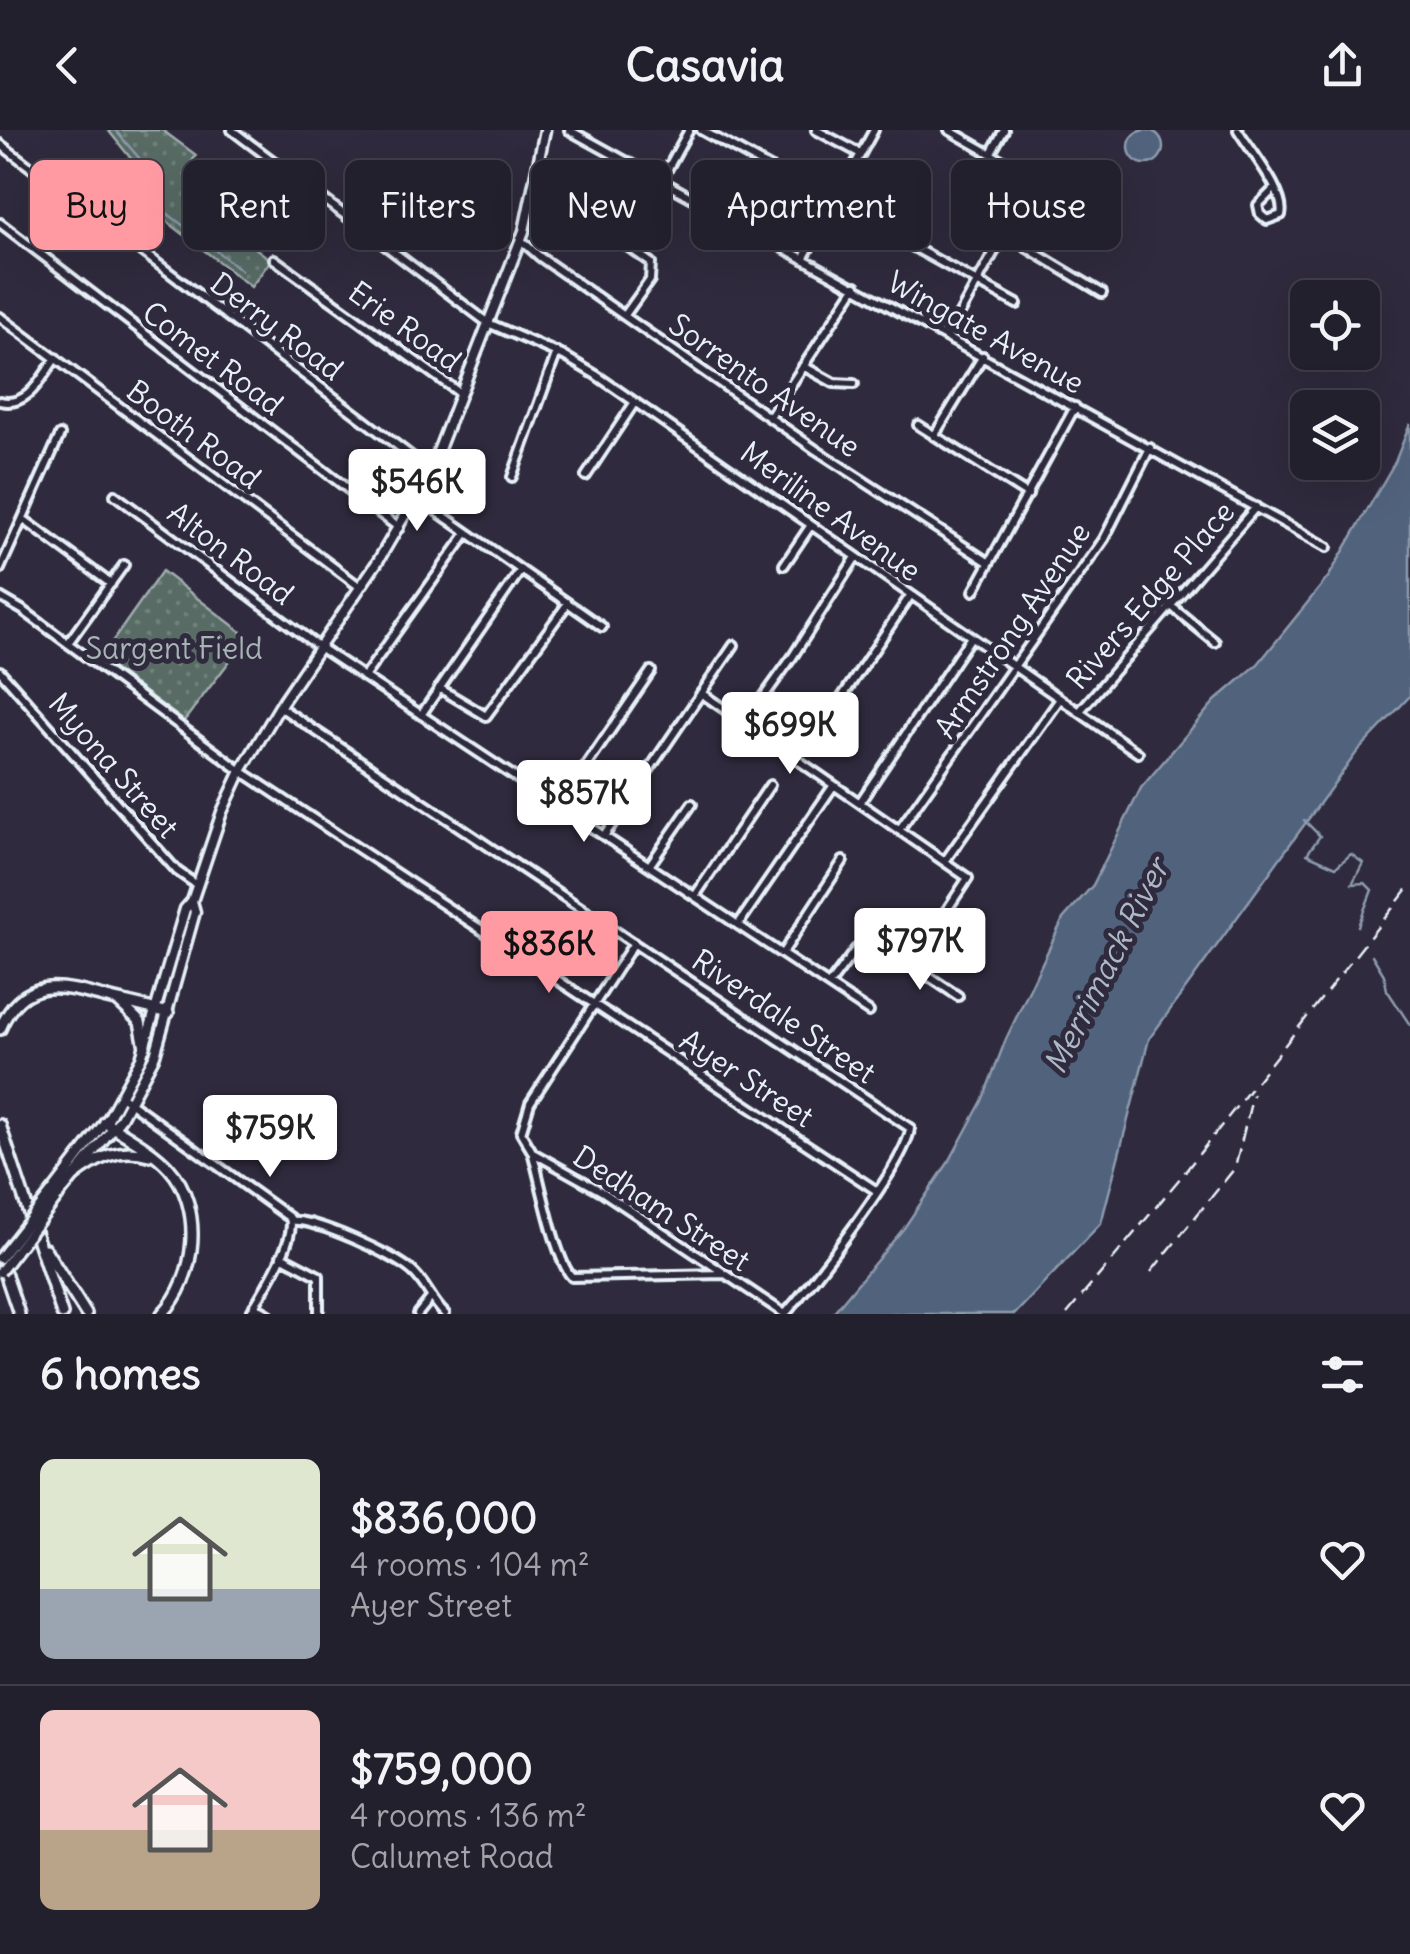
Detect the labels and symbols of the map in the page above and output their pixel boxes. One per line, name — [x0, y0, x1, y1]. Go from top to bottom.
street label: Wingate Avenue — [881, 262, 1091, 402]
street label: Derry Road — [203, 264, 351, 388]
street label: Erie Road — [341, 272, 469, 380]
street label: Comet Road — [135, 293, 291, 423]
street label: Sorrento Avenue — [662, 305, 868, 465]
street label: Booth Road — [119, 371, 269, 497]
street label: Meriline Avenue — [733, 433, 929, 589]
pin: $546K — [347, 449, 487, 534]
street label: Alton Road — [161, 493, 301, 613]
street label: Rivers Edge Place — [1058, 493, 1242, 697]
street label: Armstrong Avenue — [926, 515, 1098, 745]
park label: Sargent Field — [85, 629, 263, 667]
street label: Myona Street — [41, 685, 187, 845]
pin: $699K — [720, 692, 860, 777]
pin: $857K — [514, 760, 654, 845]
water label: Merrimack River — [1034, 848, 1180, 1080]
pin: $797K — [850, 908, 990, 993]
pin: $836K — [479, 911, 619, 996]
street label: Riverdale Street — [685, 941, 883, 1091]
street label: Ayer Street — [673, 1021, 821, 1135]
pin: $759K — [200, 1095, 340, 1180]
street label: Dedham Street — [567, 1137, 757, 1279]

